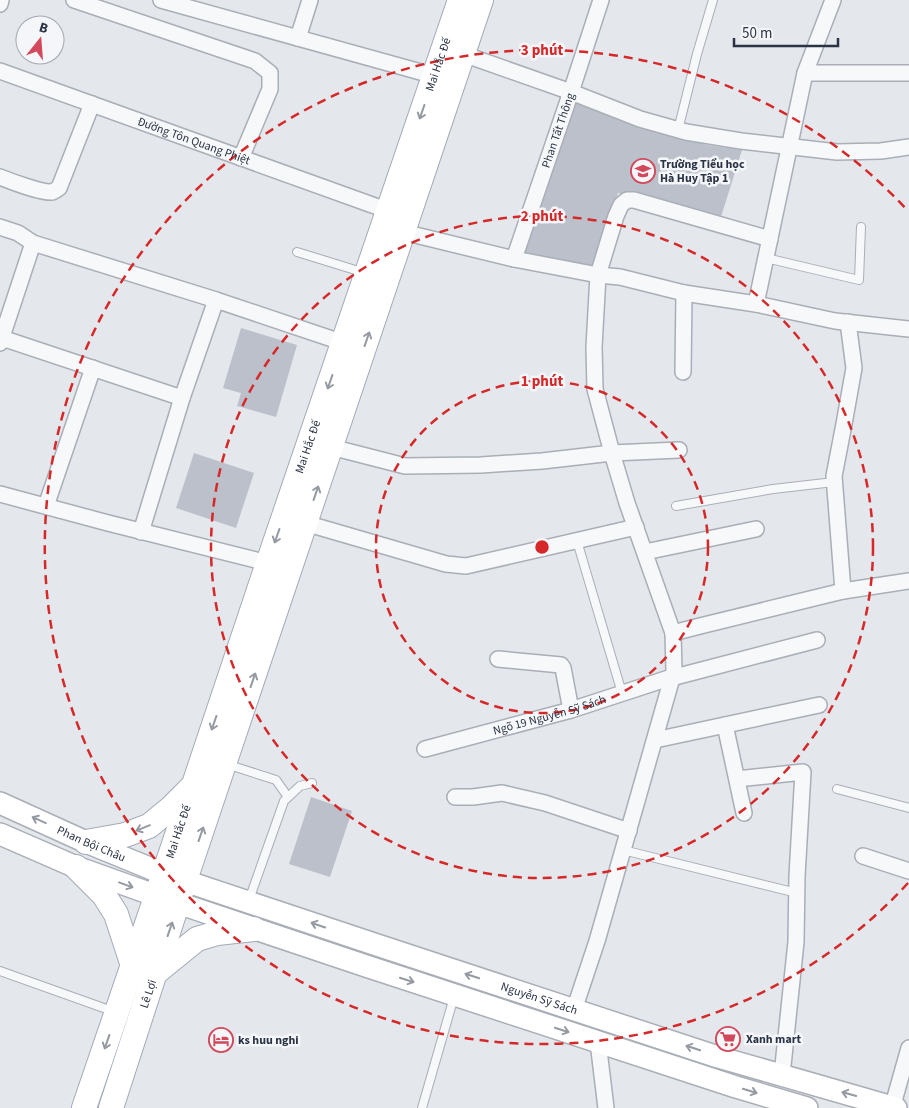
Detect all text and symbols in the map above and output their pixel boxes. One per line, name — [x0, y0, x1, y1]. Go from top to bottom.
north arrow — [15, 15, 65, 65]
scale bar — [734, 15, 838, 47]
text: B — [37, 18, 51, 39]
text: 50 m — [742, 23, 772, 44]
street label: Mai Hắc Đế — [421, 35, 456, 94]
text: 3 phút — [521, 40, 563, 61]
street label: Phan Tất Thông — [538, 91, 579, 170]
one-way arrow — [417, 104, 426, 120]
street label: Đường Tôn Quang Phiệt — [135, 113, 252, 169]
place label: Trường Tiểu học Hà Huy Tập 1 — [660, 156, 745, 187]
school or university icon: Trường Tiểu học Hà Huy Tập 1 — [630, 158, 656, 184]
text: 2 phút — [521, 206, 563, 227]
one-way arrow — [363, 331, 373, 347]
text: 1 phút — [521, 371, 563, 392]
one-way arrow — [325, 374, 334, 389]
street label: Mai Hắc Đế — [291, 417, 325, 476]
one-way arrow — [311, 485, 321, 501]
one-way arrow — [272, 528, 282, 544]
centre of rings — [533, 538, 551, 556]
one-way arrow — [248, 672, 258, 688]
street label: Ngõ 19 Nguyễn Sỹ Sách — [491, 691, 608, 739]
one-way arrow — [209, 715, 218, 730]
street label: Mai Hắc Đế — [162, 802, 196, 861]
one-way arrow — [32, 815, 47, 825]
street label: Phan Bội Châu — [54, 822, 128, 866]
one-way arrow — [136, 824, 151, 834]
one-way arrow — [197, 827, 206, 842]
one-way arrow — [118, 881, 133, 890]
one-way arrow — [310, 920, 326, 929]
one-way arrow — [165, 921, 175, 937]
one-way arrow — [465, 971, 480, 980]
one-way arrow — [399, 975, 415, 985]
street label: Lê Lợi — [136, 977, 161, 1011]
street label: Nguyễn Sỹ Sách — [498, 978, 580, 1019]
one-way arrow — [553, 1026, 569, 1035]
supermarket icon: Xanh mart — [715, 1026, 741, 1052]
hotel icon: ks huu nghi — [208, 1027, 234, 1053]
place label: Xanh mart — [746, 1031, 802, 1048]
place label: ks huu nghi — [238, 1032, 299, 1049]
one-way arrow — [102, 1034, 111, 1049]
one-way arrow — [685, 1043, 701, 1053]
one-way arrow — [741, 1086, 757, 1096]
one-way arrow — [841, 1089, 857, 1099]

